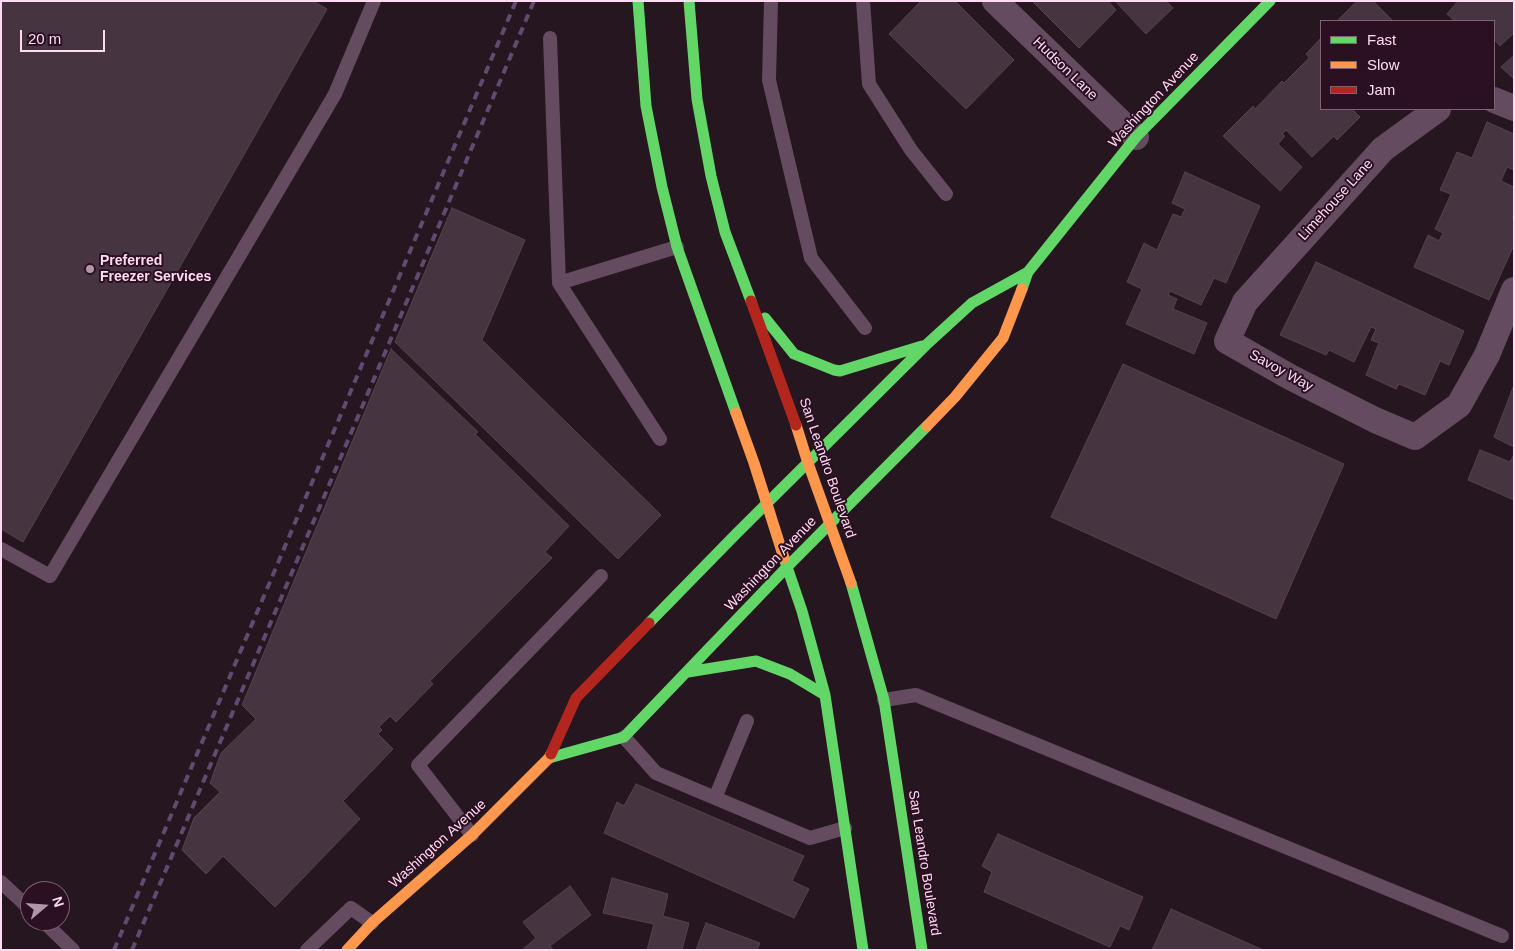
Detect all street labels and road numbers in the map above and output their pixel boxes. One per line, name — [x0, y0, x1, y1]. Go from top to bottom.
street label: Hudson Lane — [1029, 34, 1101, 104]
street label: Washington Avenue — [1105, 49, 1203, 151]
street label: Limehouse Lane — [1295, 156, 1377, 244]
street label: Savoy Way — [1246, 347, 1316, 395]
street label: San Leandro Boulevard — [795, 396, 859, 540]
street label: Washington Avenue — [722, 513, 820, 615]
street label: San Leandro Boulevard — [904, 789, 944, 937]
street label: Washington Avenue — [386, 796, 490, 892]

